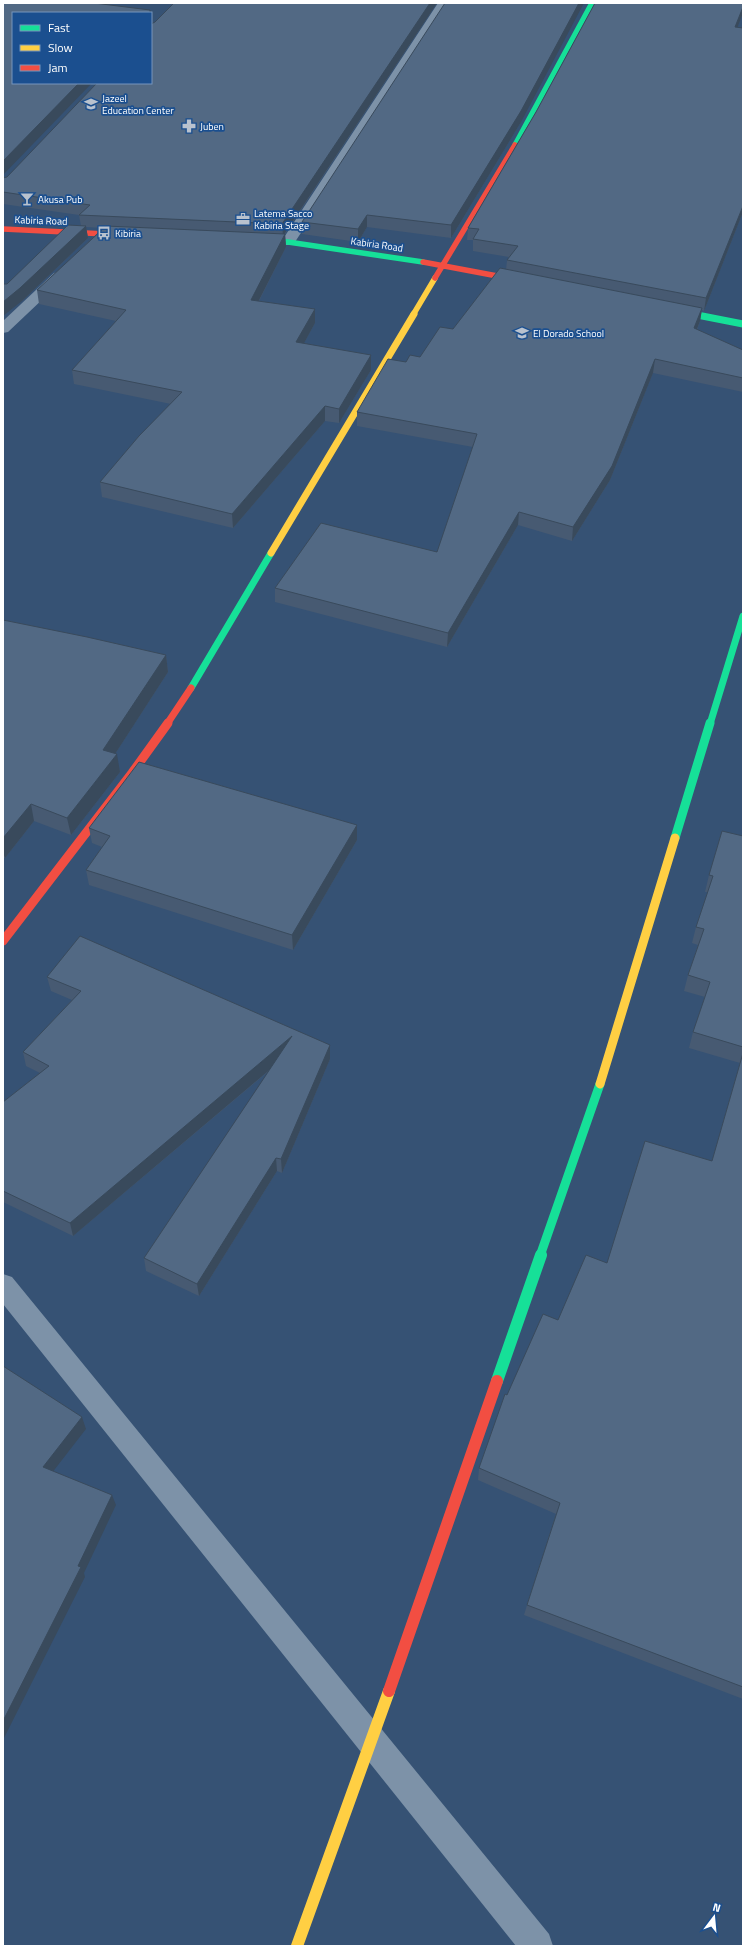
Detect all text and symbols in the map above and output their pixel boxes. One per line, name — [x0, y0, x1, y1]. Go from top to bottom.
legend — [12, 12, 152, 84]
text: Fast — [48, 18, 71, 37]
text: Slow — [48, 38, 73, 57]
text: Jam — [48, 58, 68, 77]
place label: Jazeel Education Center — [102, 91, 174, 118]
school or university icon: Jazeel Education Center — [83, 96, 99, 112]
pharmacy icon: Juben — [181, 118, 197, 134]
place label: Juben — [200, 119, 224, 134]
bar icon: Akusa Pub — [19, 191, 35, 207]
place label: Akusa Pub — [38, 192, 82, 207]
place label: Latema Sacco Kabiria Stage — [254, 206, 312, 233]
office icon: Latema Sacco Kabiria Stage — [235, 211, 251, 227]
street label: Kabiria Road — [14, 212, 68, 229]
bus stop icon: Kibiria — [96, 225, 112, 241]
place label: Kibiria — [115, 226, 141, 241]
street label: Kabiria Road — [350, 233, 404, 256]
school or university icon: El Dorado School — [514, 325, 530, 341]
place label: El Dorado School — [533, 326, 604, 341]
north arrow — [694, 1897, 734, 1937]
text: N — [711, 1899, 723, 1916]

